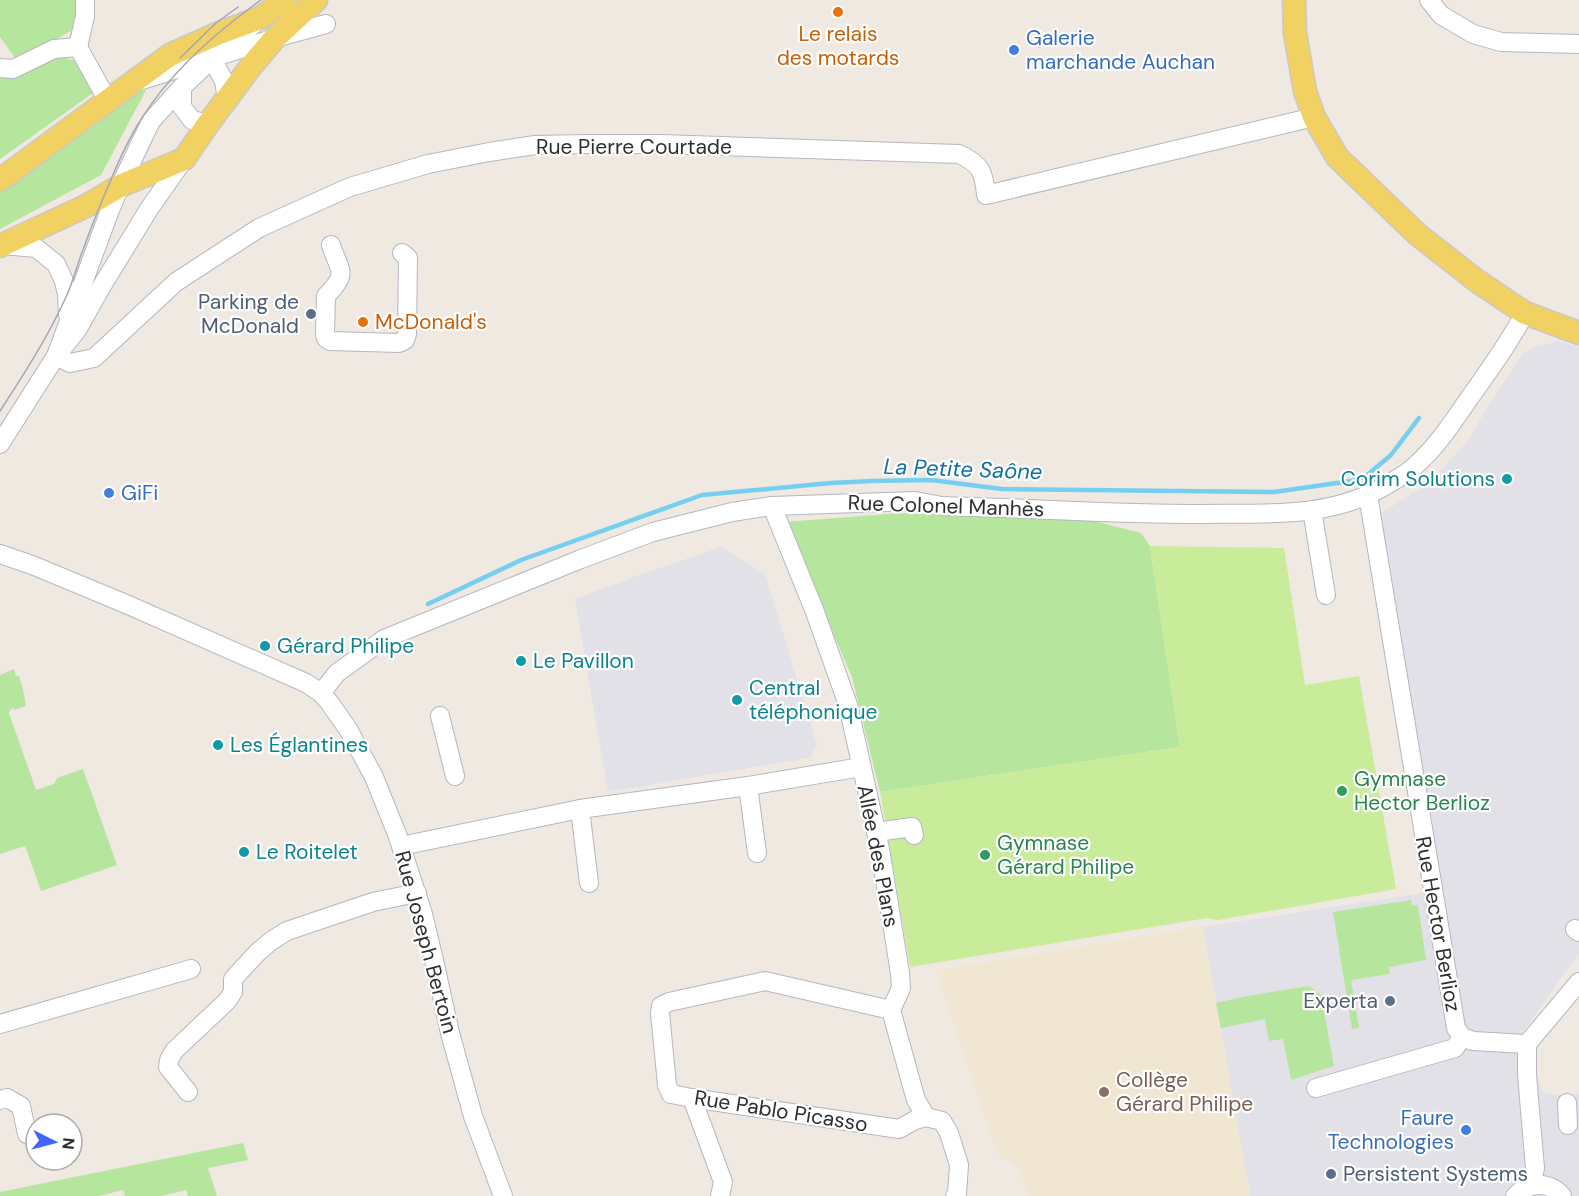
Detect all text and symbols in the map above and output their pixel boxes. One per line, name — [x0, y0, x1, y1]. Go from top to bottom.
marker: Le relais des motards — [831, 5, 845, 19]
place label: Le relais des motards — [777, 20, 899, 72]
place label: Galerie marchande Auchan — [1026, 24, 1215, 76]
marker: Galerie marchande Auchan — [1007, 43, 1021, 57]
street label: Rue Pierre Courtade — [536, 133, 732, 161]
place label: Parking de McDonald — [198, 288, 299, 340]
marker: Parking de McDonald — [304, 307, 318, 321]
place label: McDonald's — [375, 308, 487, 336]
marker: McDonald's — [356, 315, 370, 329]
water label: La Petite Saône — [883, 452, 1043, 486]
place label: Corim Solutions — [1341, 465, 1495, 493]
marker: Corim Solutions — [1500, 472, 1514, 486]
place label: GiFi — [121, 479, 158, 507]
marker: GiFi — [102, 486, 116, 500]
street label: Rue Colonel Manhès — [847, 489, 1045, 523]
place label: Gérard Philipe — [277, 632, 414, 660]
marker: Gérard Philipe — [258, 639, 272, 653]
place label: Le Pavillon — [533, 647, 634, 675]
marker: Le Pavillon — [514, 654, 528, 668]
place label: Central téléphonique — [749, 674, 877, 726]
marker: Central téléphonique — [730, 693, 744, 707]
place label: Les Églantines — [230, 731, 368, 759]
marker: Les Églantines — [211, 738, 225, 752]
place label: Gymnase Hector Berlioz — [1354, 765, 1490, 817]
street label: Allée des Plans — [850, 782, 906, 930]
marker: Gymnase Hector Berlioz — [1335, 784, 1349, 798]
place label: Gymnase Gérard Philipe — [997, 829, 1134, 881]
street label: Rue Hector Berlioz — [1409, 834, 1467, 1014]
place label: Le Roitelet — [256, 838, 358, 866]
marker: Le Roitelet — [237, 845, 251, 859]
street label: Rue Joseph Bertoin — [388, 848, 464, 1036]
marker: Gymnase Gérard Philipe — [978, 848, 992, 862]
place label: Experta — [1303, 987, 1378, 1015]
marker: Experta — [1383, 994, 1397, 1008]
place label: Collège Gérard Philipe — [1116, 1066, 1253, 1118]
street label: Rue Pablo Picasso — [692, 1083, 870, 1139]
marker: Collège Gérard Philipe — [1097, 1085, 1111, 1099]
place label: Faure Technologies — [1328, 1104, 1454, 1156]
north arrow — [24, 1112, 84, 1172]
marker: Faure Technologies — [1459, 1123, 1473, 1137]
text: N — [57, 1137, 79, 1150]
place label: Persistent Systems — [1343, 1160, 1528, 1188]
marker: Persistent Systems — [1324, 1167, 1338, 1181]

